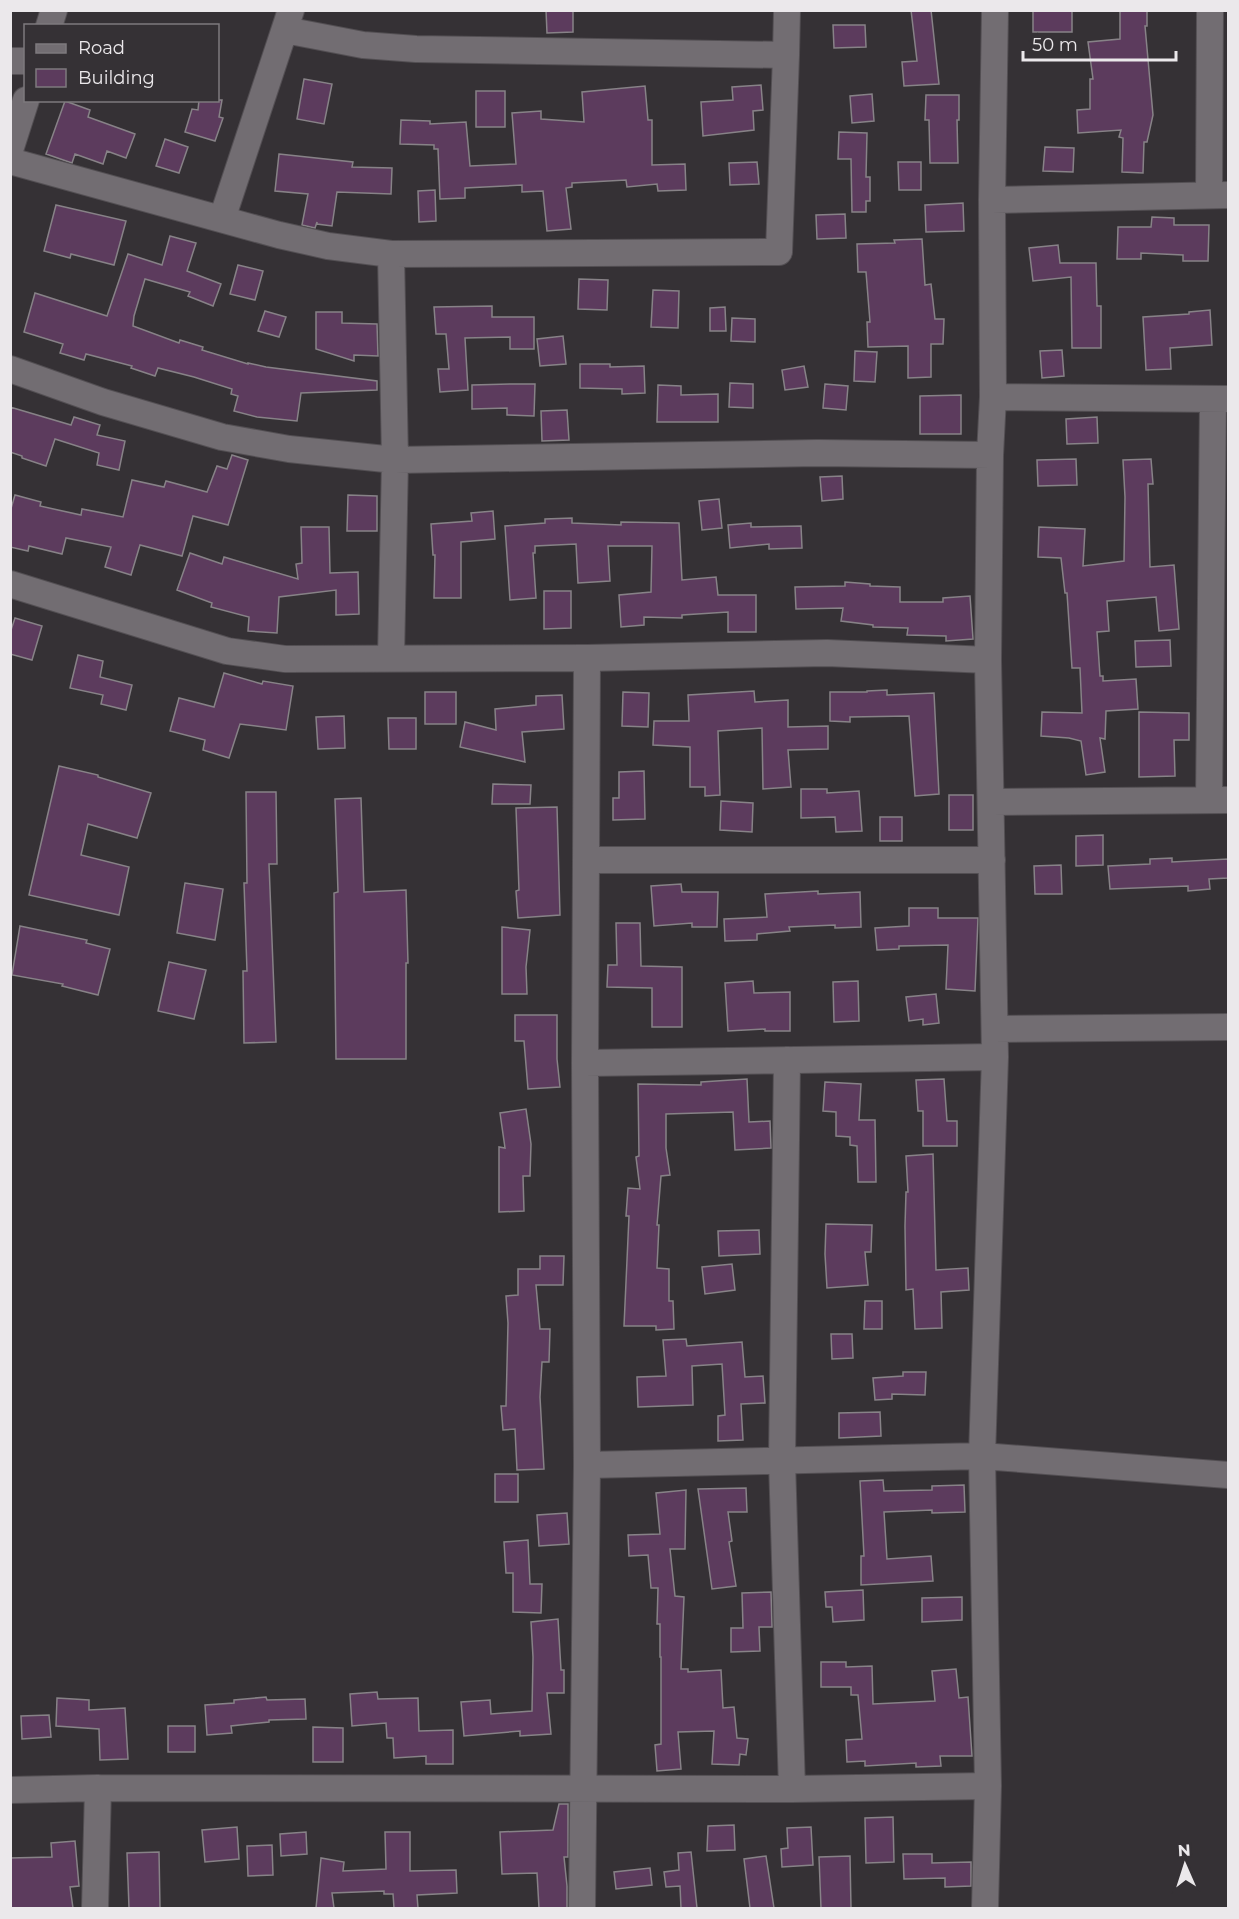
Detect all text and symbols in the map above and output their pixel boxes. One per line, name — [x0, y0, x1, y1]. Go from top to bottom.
legend — [24, 24, 219, 102]
scale bar — [1023, 24, 1176, 62]
text: 50 m — [1032, 34, 1078, 56]
text: Road — [78, 37, 125, 59]
text: Building — [78, 67, 155, 89]
north arrow — [1155, 1835, 1215, 1895]
text: N — [1177, 1841, 1191, 1860]

